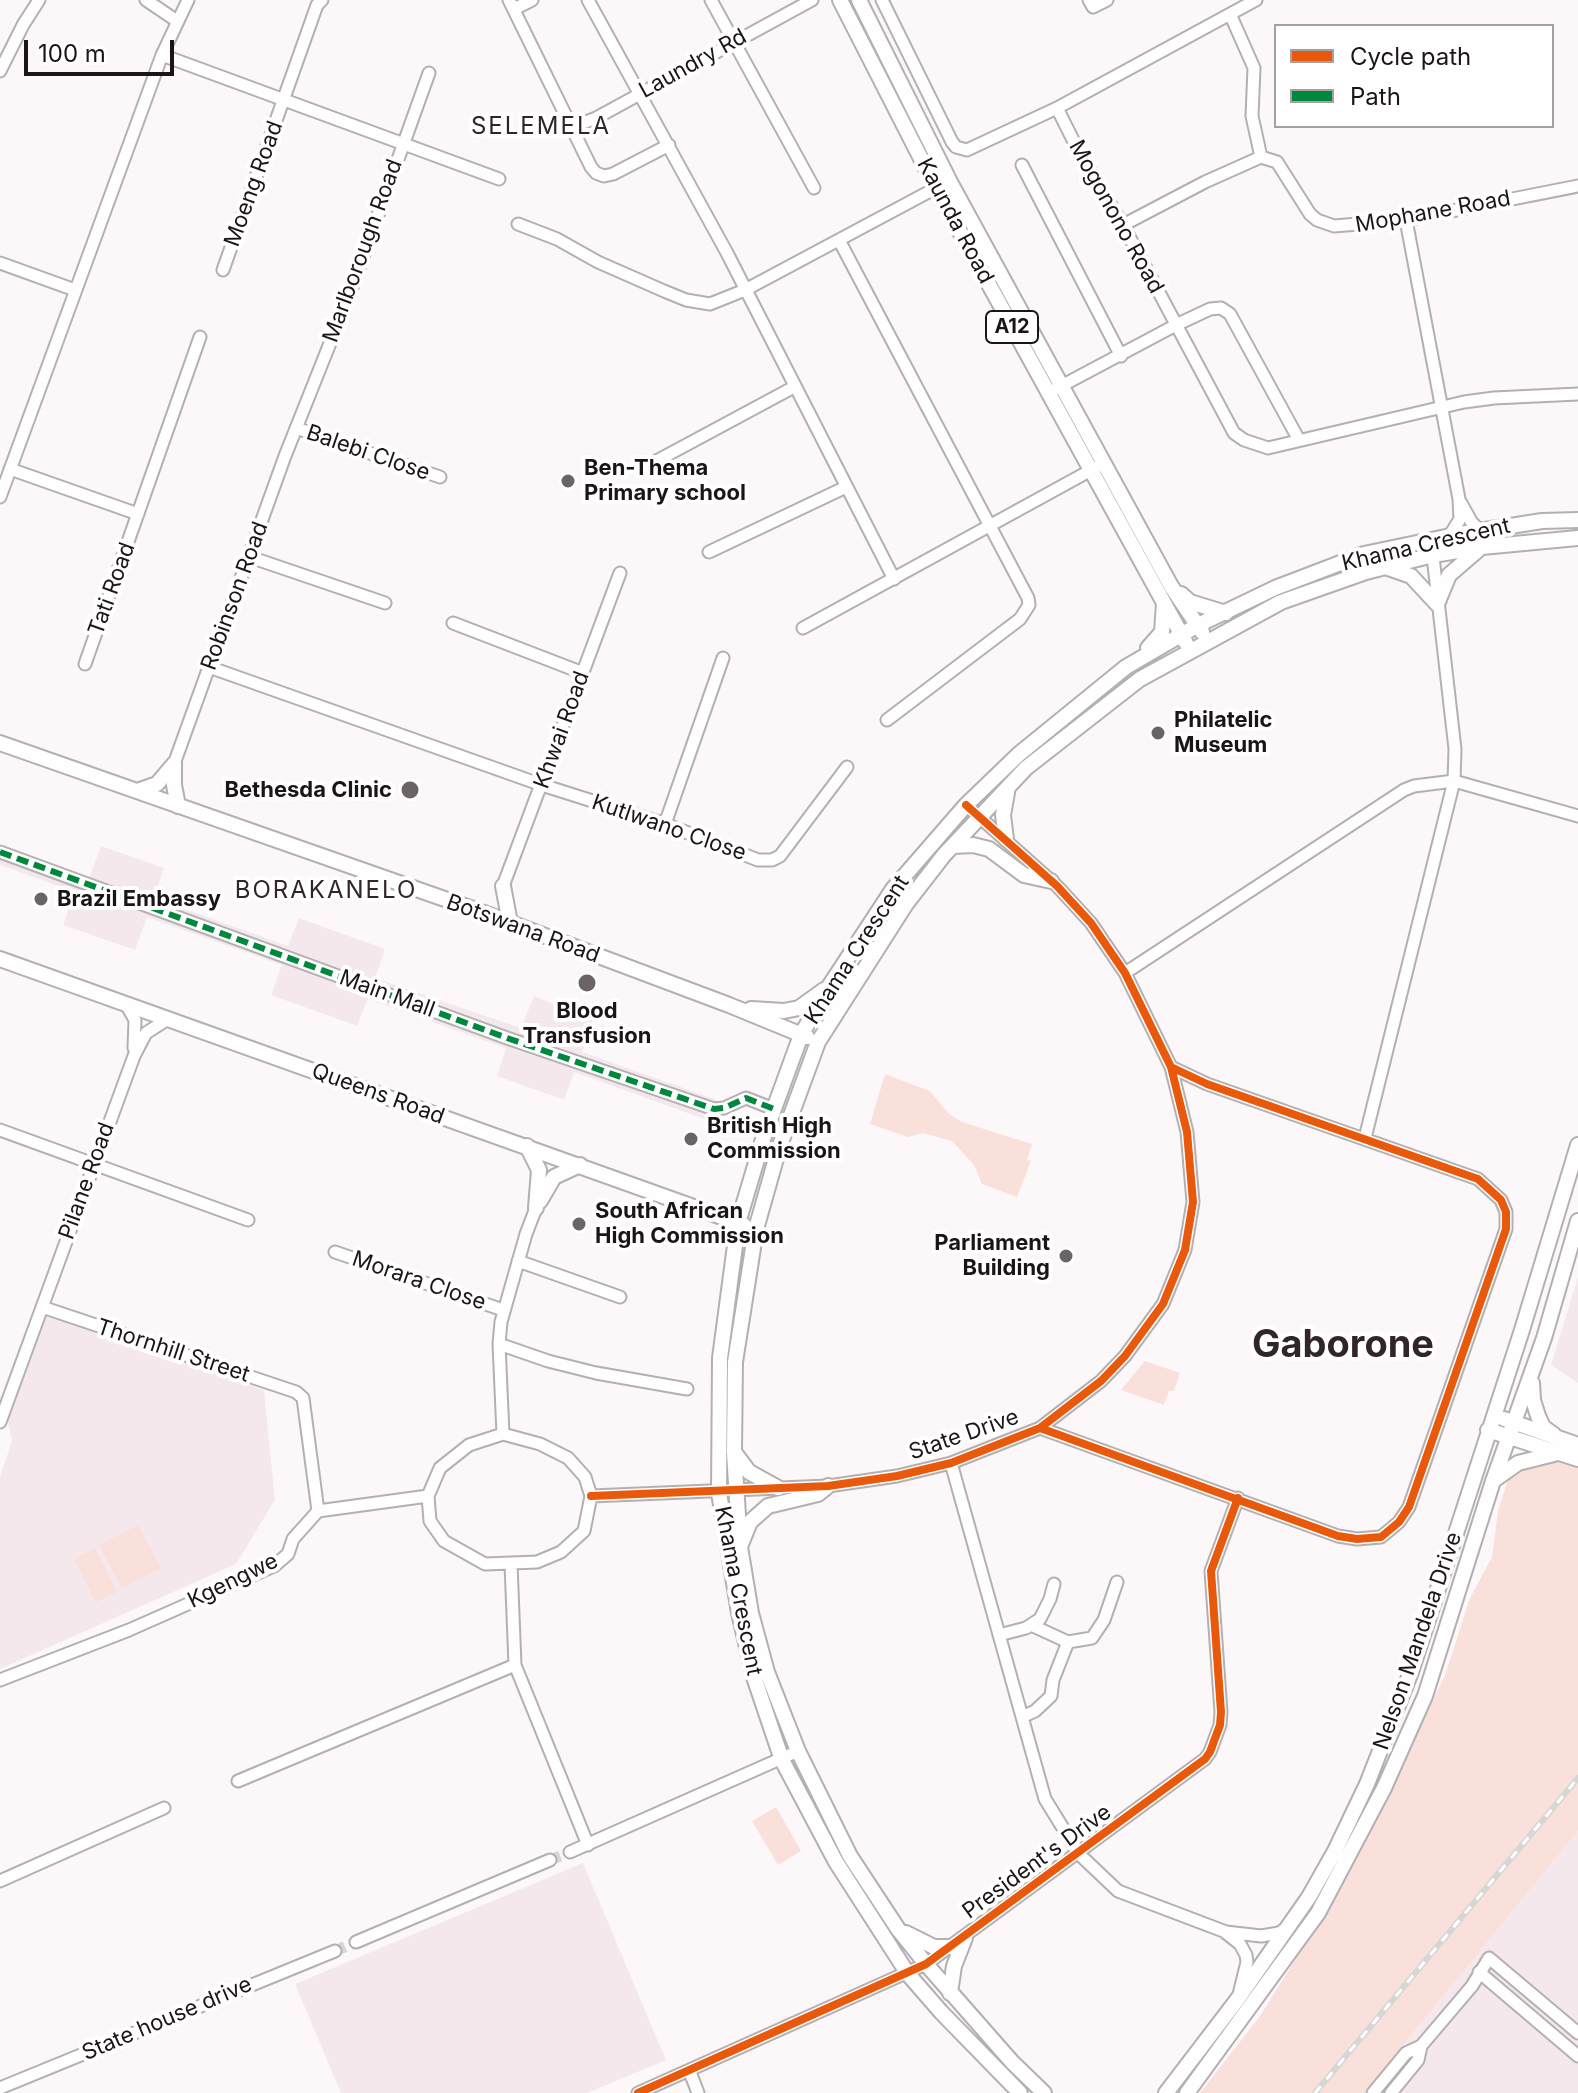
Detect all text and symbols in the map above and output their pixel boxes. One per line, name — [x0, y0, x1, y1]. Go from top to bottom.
scale bar — [28, 24, 178, 74]
street label: Laundry Rd — [635, 24, 751, 104]
legend — [1274, 24, 1554, 128]
text: 100 m — [38, 39, 106, 68]
text: Cycle path — [1350, 42, 1471, 71]
text: Path — [1350, 82, 1401, 111]
district label: SELEMELA — [471, 113, 611, 141]
street label: Moeng Road — [219, 118, 289, 250]
street label: Mogonono Road — [1063, 136, 1169, 298]
street label: Kaunda Road — [911, 154, 999, 288]
street label: Marlborough Road — [318, 156, 408, 346]
street label: Mophane Road — [1353, 185, 1513, 239]
road number: A12 — [986, 311, 1038, 343]
street label: Balebi Close — [303, 420, 433, 486]
place label: Ben-Thema Primary school — [584, 455, 746, 506]
marker: Ben-Thema Primary school — [559, 472, 577, 490]
street label: Khama Crescent — [1339, 513, 1513, 577]
street label: Robinson Road — [196, 518, 274, 674]
street label: Tati Road — [83, 539, 141, 639]
street label: Khwai Road — [529, 668, 595, 792]
place label: Philatelic Museum — [1174, 707, 1272, 758]
marker: Philatelic Museum — [1149, 724, 1167, 742]
place label: Bethesda Clinic — [224, 777, 392, 803]
marker: Bethesda Clinic — [399, 779, 421, 801]
street label: Kutlwano Close — [588, 789, 750, 867]
street label: Khama Crescent — [799, 871, 915, 1029]
district label: BORAKANELO — [235, 877, 417, 905]
place label: Brazil Embassy — [57, 886, 221, 912]
street label: Botswana Road — [443, 889, 603, 969]
marker: Brazil Embassy — [32, 890, 50, 908]
street label: Main Mall — [336, 965, 438, 1023]
marker: Blood Transfusion — [576, 972, 598, 994]
place label: Blood Transfusion — [523, 998, 651, 1050]
street label: Queens Road — [308, 1058, 448, 1130]
place label: British High Commission — [707, 1113, 841, 1164]
street label: Pilane Road — [54, 1119, 120, 1243]
marker: British High Commission — [682, 1130, 700, 1148]
place label: South African High Commission — [595, 1198, 784, 1250]
marker: South African High Commission — [570, 1215, 588, 1233]
place label: Parliament Building — [934, 1230, 1050, 1282]
street label: Morara Close — [349, 1246, 489, 1316]
marker: Parliament Building — [1057, 1247, 1075, 1265]
street label: Thornhill Street — [93, 1314, 253, 1388]
district label: Gaborone — [1252, 1323, 1434, 1369]
street label: State Drive — [906, 1404, 1022, 1466]
street label: Khama Crescent — [709, 1504, 767, 1678]
street label: Nelson Mandela Drive — [1368, 1529, 1468, 1753]
street label: Kgengwe — [184, 1548, 282, 1614]
street label: President's Drive — [958, 1799, 1116, 1925]
street label: State house drive — [78, 1971, 256, 2067]

